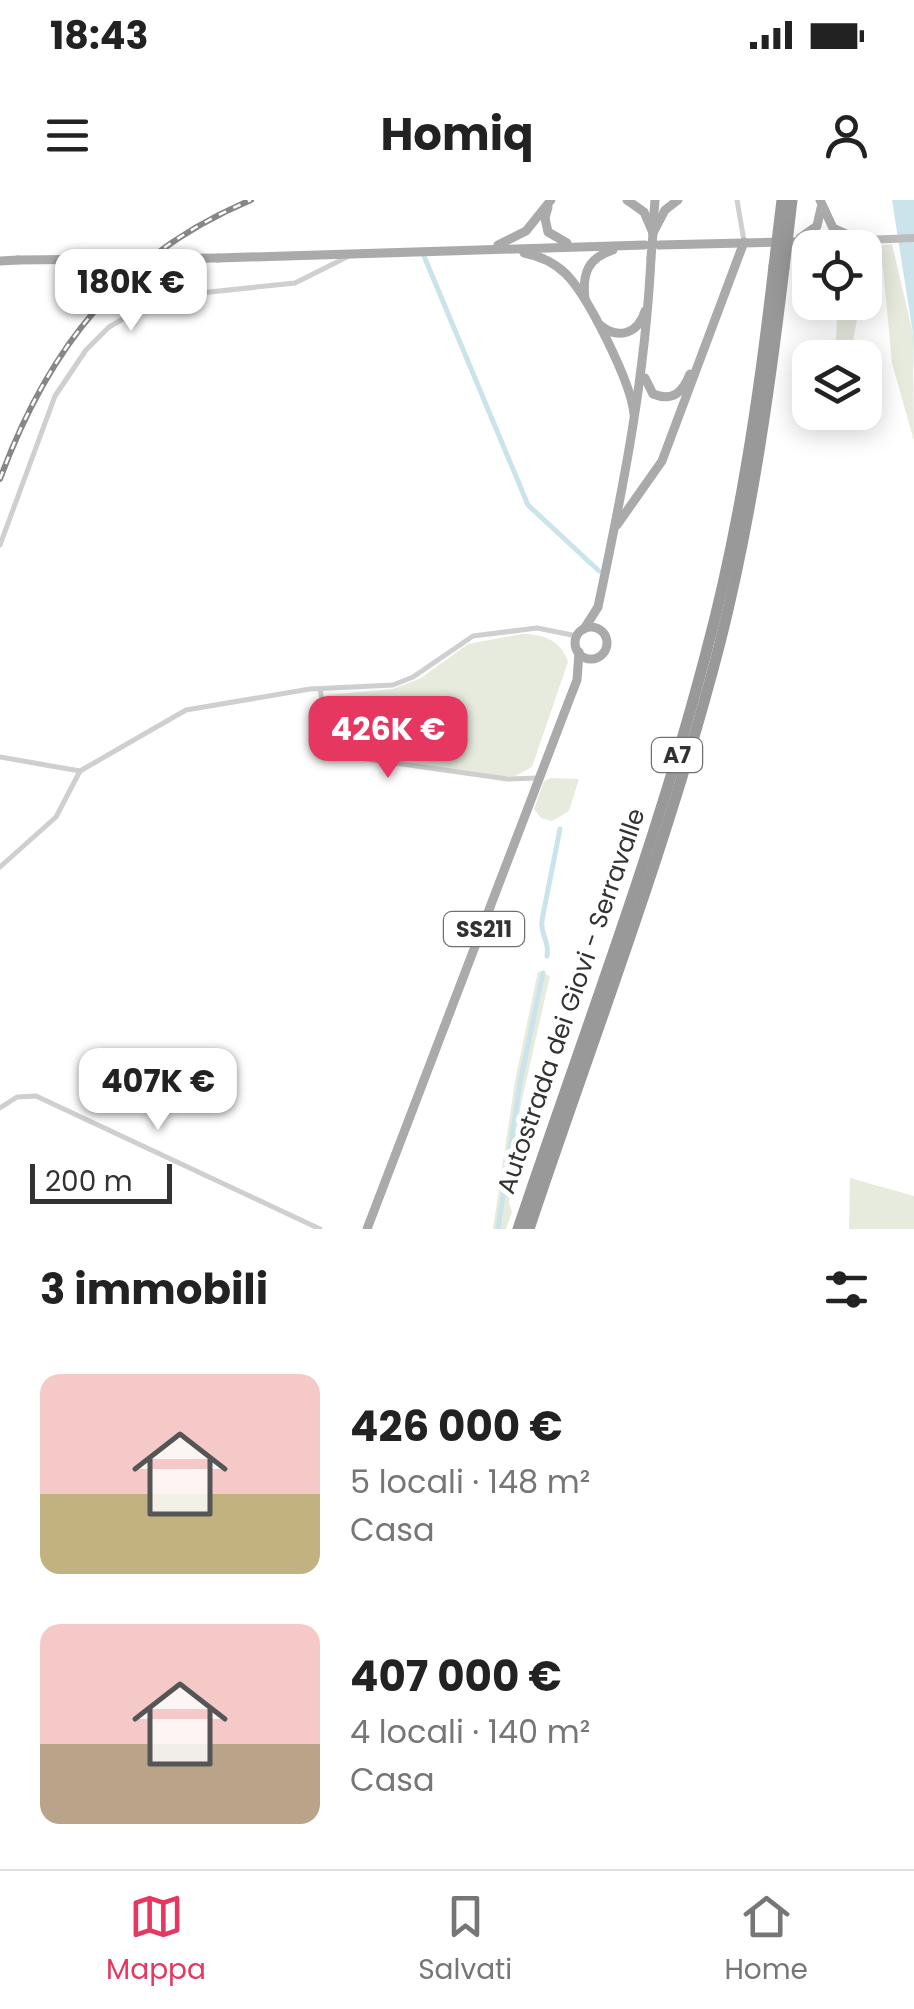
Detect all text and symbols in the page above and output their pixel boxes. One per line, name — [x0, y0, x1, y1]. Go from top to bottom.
text: 18:43 — [50, 9, 148, 62]
text: Homiq — [380, 103, 534, 166]
icon: menu — [40, 108, 95, 163]
icon: person — [819, 108, 874, 163]
map controls — [792, 230, 882, 430]
button: locate — [792, 230, 882, 320]
pin: 180K € — [50, 249, 212, 334]
text: 180K € — [77, 259, 185, 304]
button: layers — [792, 340, 882, 430]
pin: 426K € — [307, 696, 469, 781]
text: 426K € — [331, 706, 445, 751]
road number: A7 — [652, 738, 702, 772]
street label: Autostrada dei Giovi - Serravalle — [488, 804, 654, 1198]
road number: SS211 — [444, 912, 524, 946]
pin: 407K € — [77, 1048, 239, 1133]
text: 407K € — [101, 1058, 215, 1103]
scale bar — [30, 1159, 172, 1204]
text: 200 m — [45, 1162, 133, 1201]
text: 3 immobili — [40, 1260, 268, 1319]
icon: filters — [819, 1262, 874, 1317]
text: 426 000 € — [350, 1397, 563, 1456]
icon: home — [120, 1414, 240, 1534]
text: 5 locali · 148 m² — [350, 1459, 590, 1504]
text: Casa — [350, 1507, 435, 1552]
text: 407 000 € — [350, 1647, 562, 1706]
icon: home — [120, 1664, 240, 1784]
text: 4 locali · 140 m² — [350, 1709, 590, 1754]
text: Casa — [350, 1757, 435, 1802]
tab: Mappa — [106, 1889, 206, 1991]
tab: Salvati — [418, 1889, 512, 1991]
tab: Home — [724, 1889, 808, 1991]

